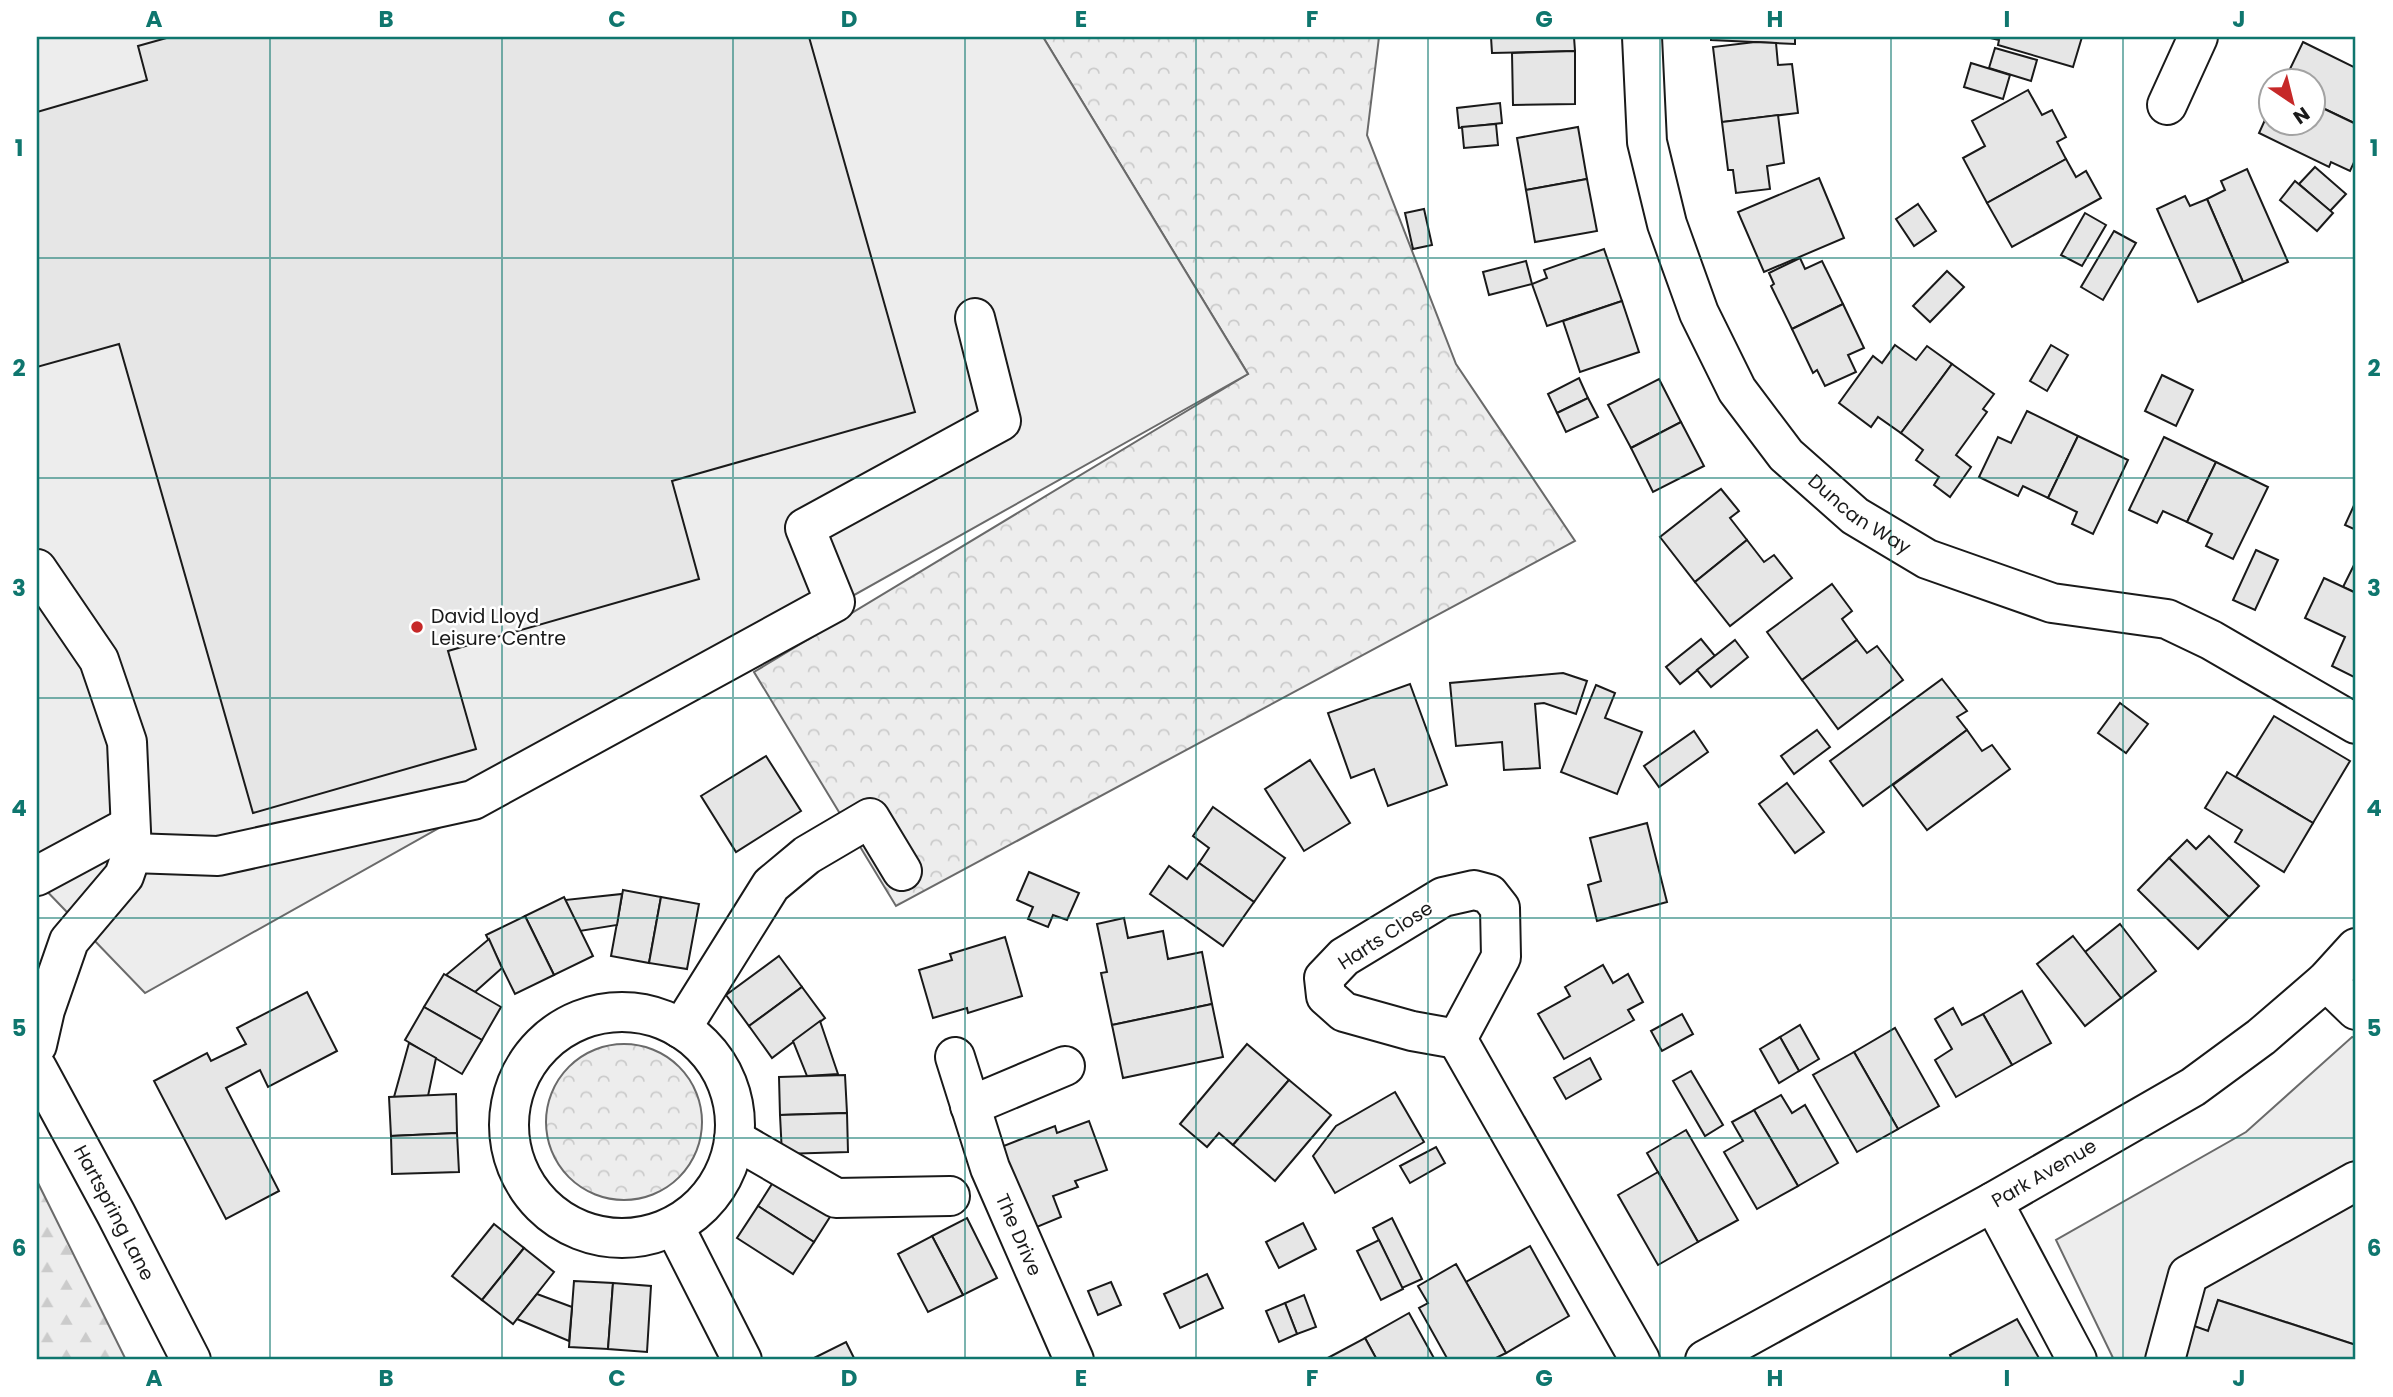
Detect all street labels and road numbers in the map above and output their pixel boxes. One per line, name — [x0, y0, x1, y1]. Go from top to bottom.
street label: Duncan Way — [1802, 468, 1916, 561]
street label: Harts Close — [1333, 895, 1438, 976]
street label: Park Avenue — [1986, 1132, 2102, 1214]
street label: Hartspring Lane — [67, 1140, 161, 1285]
street label: The Drive — [989, 1189, 1048, 1280]

